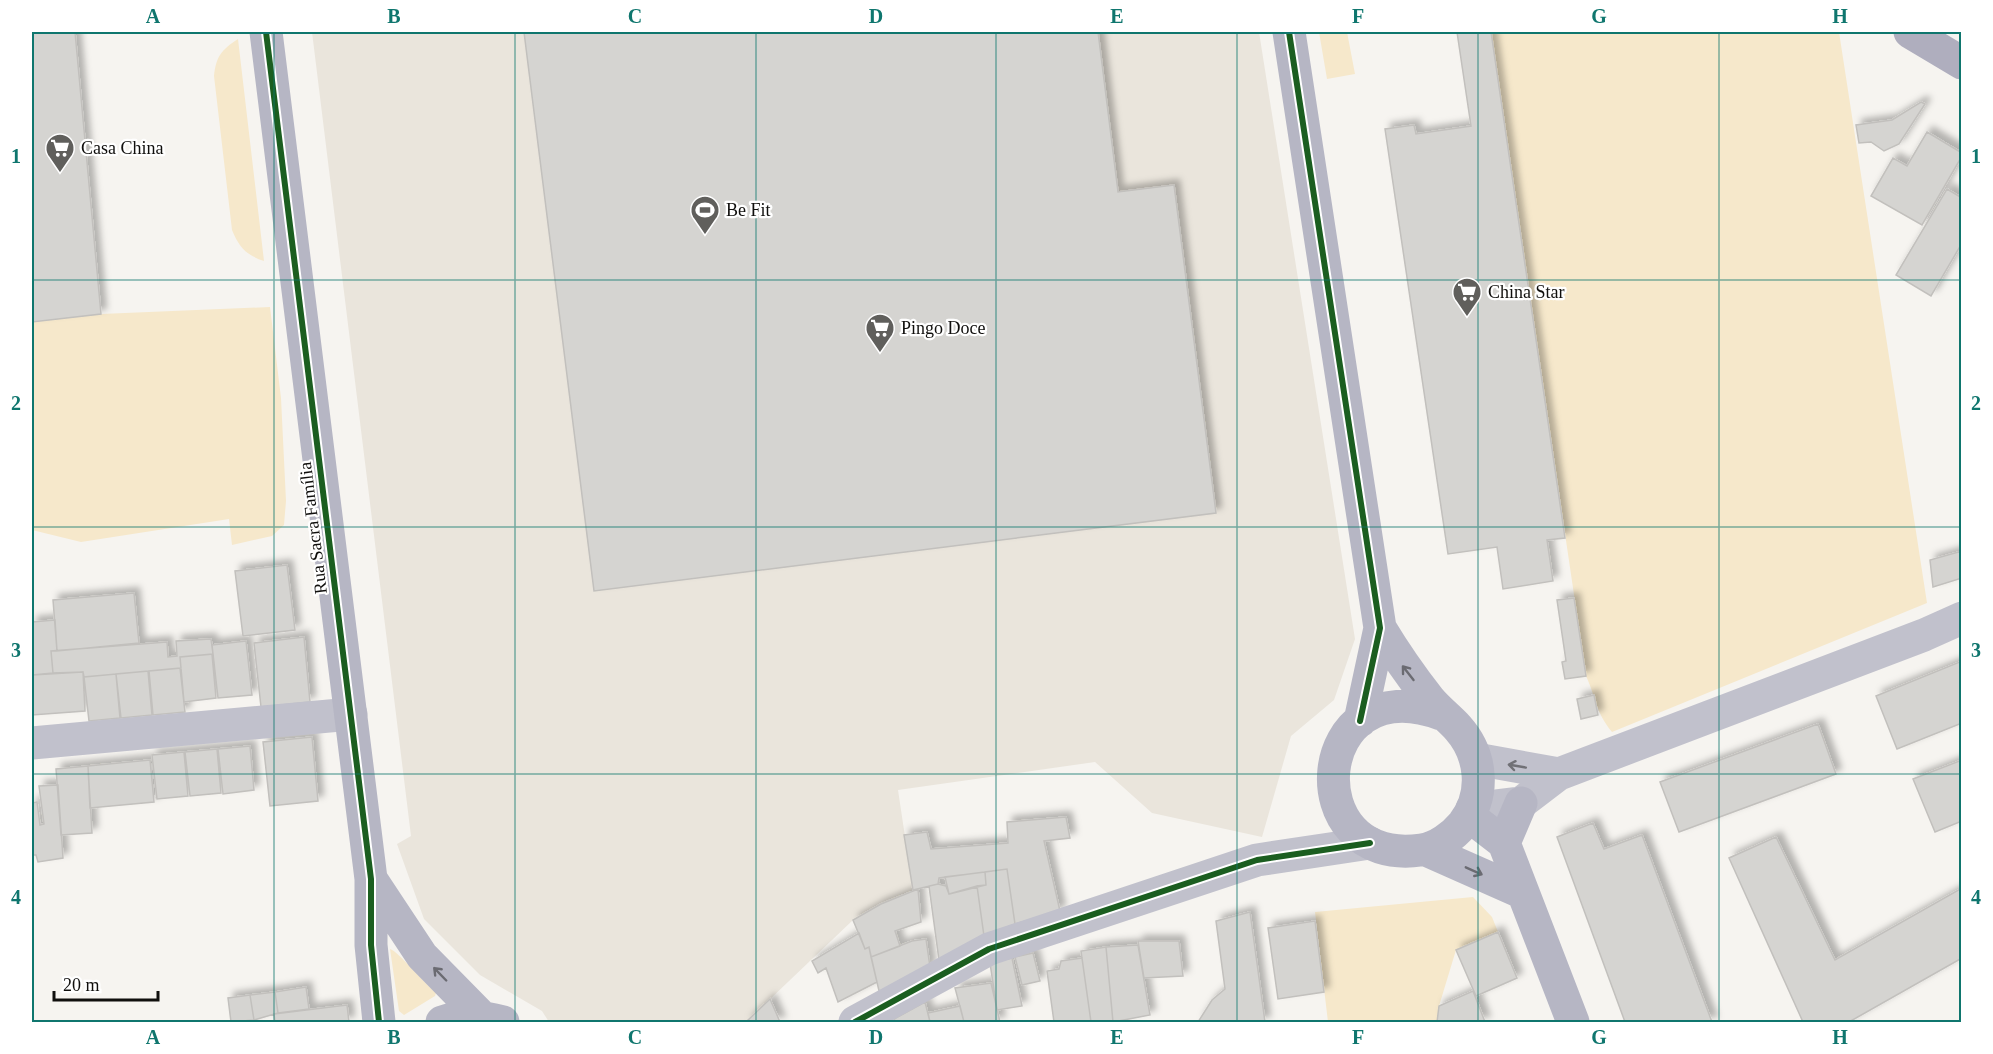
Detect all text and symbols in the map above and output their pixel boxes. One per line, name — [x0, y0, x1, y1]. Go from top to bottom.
text: A — [146, 5, 161, 27]
text: B — [387, 5, 401, 27]
text: C — [628, 5, 642, 27]
text: D — [869, 5, 883, 27]
text: E — [1110, 5, 1124, 27]
text: F — [1352, 5, 1364, 27]
text: G — [1591, 5, 1607, 27]
text: H — [1832, 5, 1848, 27]
supermarket icon: Casa China — [44, 132, 76, 174]
place label: Casa China — [81, 138, 164, 158]
text: 1 — [11, 145, 21, 167]
text: 1 — [1971, 145, 1981, 167]
sports icon: Be Fit — [689, 194, 721, 236]
place label: Be Fit — [726, 200, 771, 220]
supermarket icon: China Star — [1451, 276, 1483, 318]
place label: China Star — [1488, 282, 1565, 302]
supermarket icon: Pingo Doce — [864, 312, 896, 354]
place label: Pingo Doce — [901, 318, 986, 338]
text: 2 — [11, 392, 21, 414]
text: 2 — [1971, 392, 1981, 414]
street label: Rua Sacra Família — [295, 461, 331, 595]
text: 3 — [11, 639, 21, 661]
text: 3 — [1971, 639, 1981, 661]
one-way arrow — [1402, 665, 1415, 681]
one-way arrow — [1508, 760, 1528, 771]
one-way arrow — [1465, 866, 1483, 877]
text: 4 — [11, 886, 21, 908]
text: 4 — [1971, 886, 1981, 908]
scale bar — [54, 964, 158, 1002]
one-way arrow — [433, 967, 447, 982]
text: 20 m — [63, 975, 100, 995]
text: A — [146, 1026, 161, 1048]
text: B — [387, 1026, 401, 1048]
text: C — [628, 1026, 642, 1048]
text: D — [869, 1026, 883, 1048]
text: E — [1110, 1026, 1124, 1048]
text: F — [1352, 1026, 1364, 1048]
text: G — [1591, 1026, 1607, 1048]
text: H — [1832, 1026, 1848, 1048]

